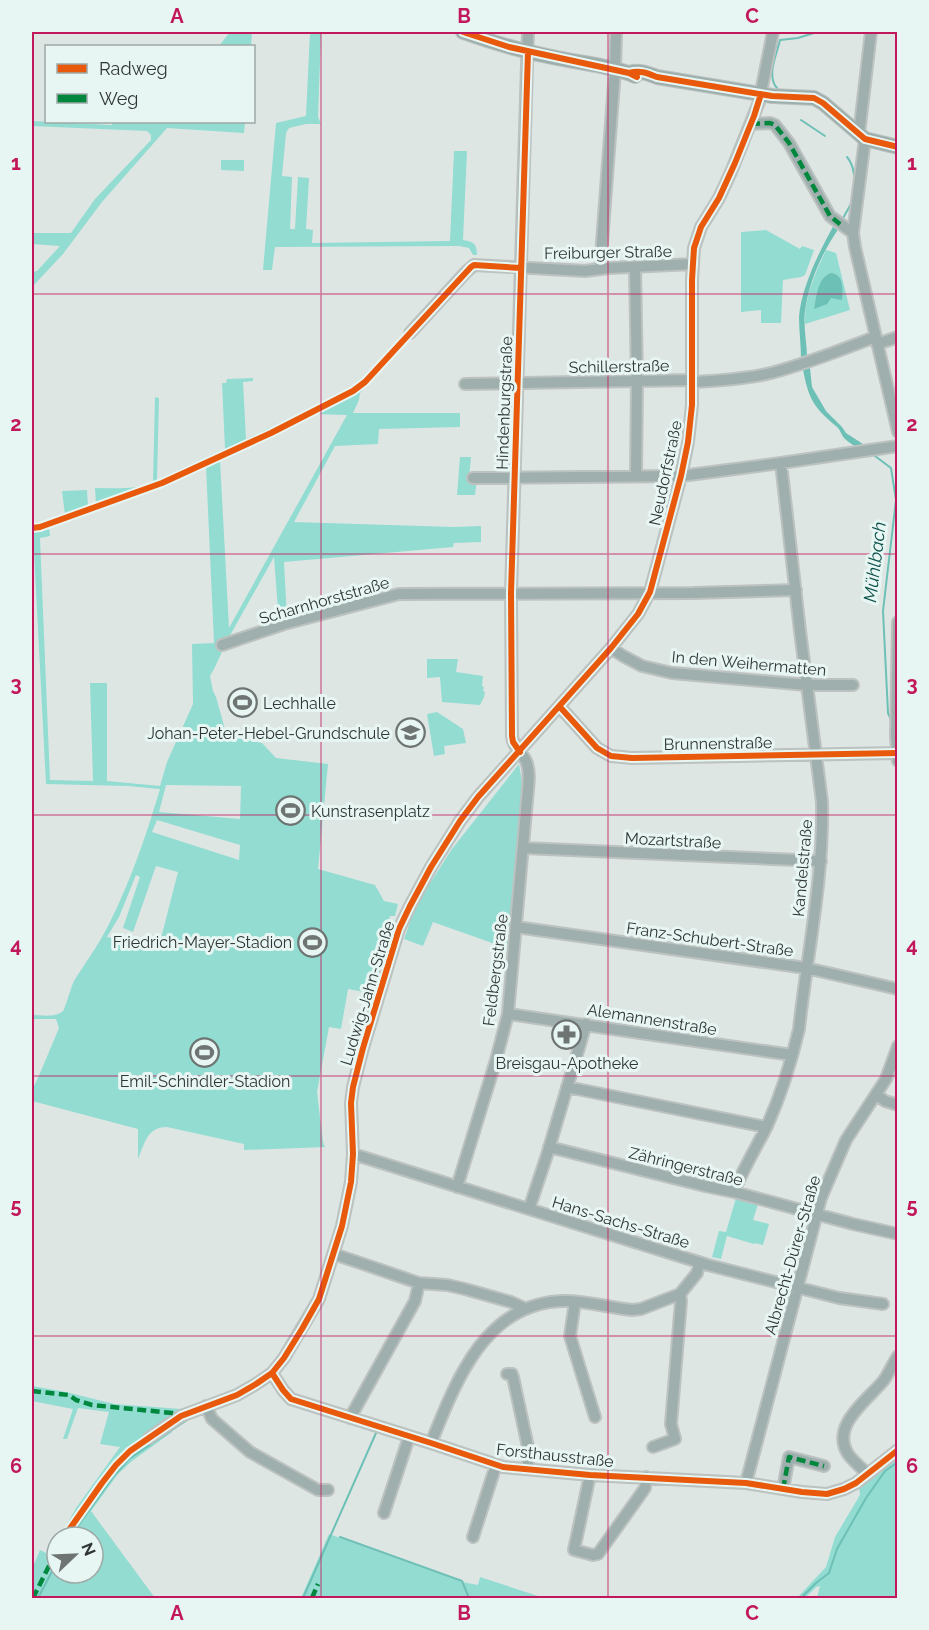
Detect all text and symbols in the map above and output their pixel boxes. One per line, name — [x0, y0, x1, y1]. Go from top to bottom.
text: A — [170, 4, 184, 28]
text: B — [457, 4, 471, 28]
text: C — [745, 4, 759, 28]
legend — [45, 45, 255, 123]
text: Radweg — [99, 58, 168, 79]
text: Weg — [99, 88, 138, 109]
text: 1 — [11, 151, 21, 175]
text: 1 — [907, 151, 917, 175]
street label: Freiburger Straße — [544, 242, 672, 263]
street label: Hindenburgstraße — [493, 336, 516, 470]
street label: Schillerstraße — [569, 356, 669, 377]
text: 2 — [10, 412, 22, 436]
text: 2 — [906, 412, 918, 436]
street label: Neudorfstraße — [645, 419, 686, 527]
water label: Mühlbach — [859, 520, 890, 603]
street label: Scharnhorststraße — [257, 573, 391, 628]
street label: In den Weihermatten — [671, 647, 827, 680]
text: 3 — [10, 672, 22, 696]
text: 3 — [906, 672, 918, 696]
sports icon: Lechhalle — [226, 687, 258, 719]
place label: Lechhalle — [263, 694, 336, 713]
school or university icon: Johan-Peter-Hebel-Grundschule — [395, 717, 427, 749]
place label: Johan-Peter-Hebel-Grundschule — [147, 724, 390, 743]
street label: Brunnenstraße — [663, 733, 773, 754]
sports icon: Kunstrasenplatz — [274, 795, 306, 827]
place label: Kunstrasenplatz — [311, 802, 430, 821]
street label: Kandelstraße — [789, 819, 816, 918]
street label: Mozartstraße — [624, 828, 722, 853]
street label: Feldbergstraße — [479, 913, 512, 1027]
street label: Franz-Schubert-Straße — [625, 918, 795, 961]
street label: Ludwig-Jahn-Straße — [336, 919, 399, 1068]
sports icon: Friedrich-Mayer-Stadion — [297, 926, 329, 958]
text: 4 — [10, 933, 22, 957]
place label: Friedrich-Mayer-Stadion — [113, 933, 292, 952]
text: 4 — [906, 933, 918, 957]
street label: Alemannenstraße — [586, 1000, 718, 1039]
pharmacy icon: Breisgau-Apotheke — [551, 1019, 583, 1051]
sports icon: Emil-Schindler-Stadion — [189, 1037, 221, 1069]
place label: Breisgau-Apotheke — [495, 1054, 639, 1073]
place label: Emil-Schindler-Stadion — [120, 1072, 290, 1091]
street label: Zähringerstraße — [627, 1143, 745, 1190]
street label: Albrecht-Dürer-Straße — [761, 1173, 824, 1337]
street label: Hans-Sachs-Straße — [550, 1193, 692, 1252]
text: 5 — [10, 1194, 22, 1218]
text: 5 — [906, 1194, 918, 1218]
street label: Forsthausstraße — [495, 1440, 615, 1471]
text: 6 — [10, 1454, 22, 1478]
text: 6 — [906, 1454, 918, 1478]
north arrow — [45, 1525, 105, 1585]
text: N — [77, 1540, 99, 1559]
text: A — [170, 1601, 184, 1625]
text: B — [457, 1601, 471, 1625]
text: C — [745, 1601, 759, 1625]

